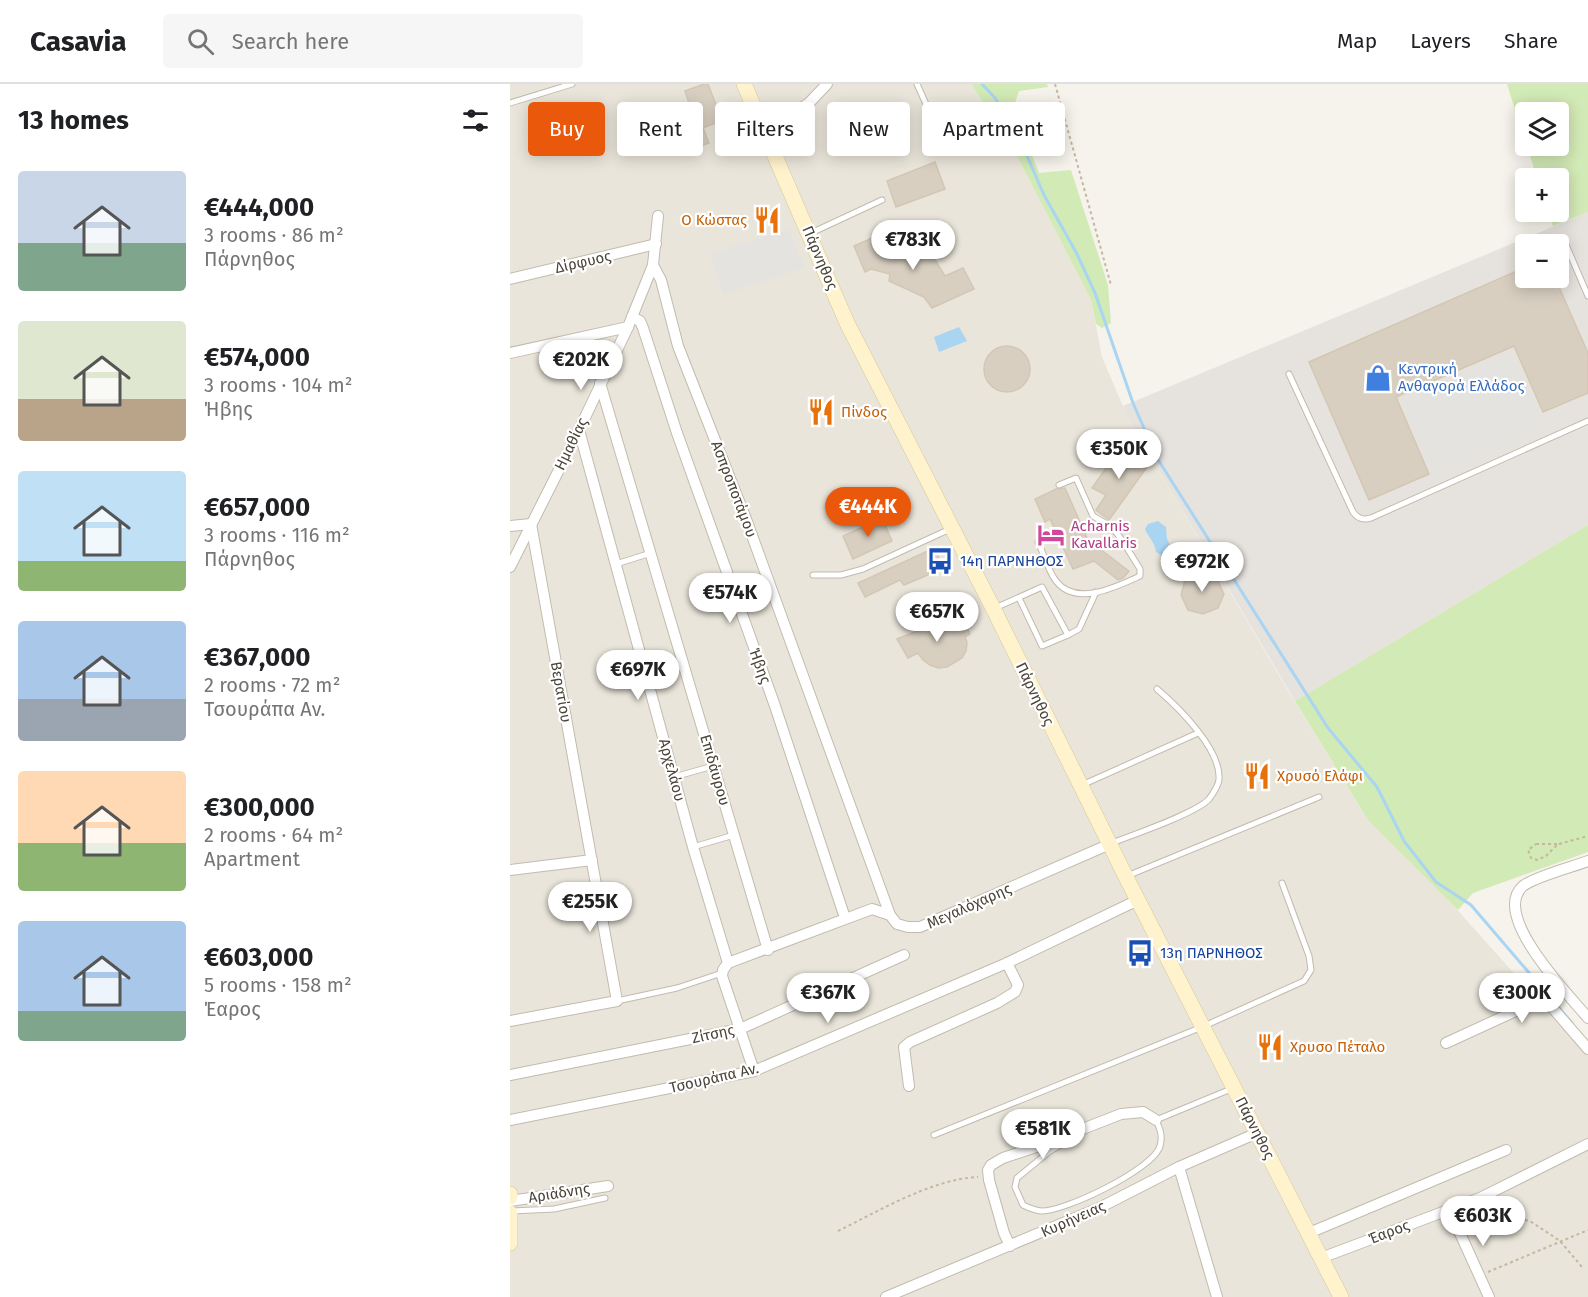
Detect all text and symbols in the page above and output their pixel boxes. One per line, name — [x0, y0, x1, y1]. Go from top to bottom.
search box — [163, 14, 583, 68]
text: Casavia — [30, 25, 127, 58]
icon: search — [184, 25, 217, 58]
text: Search here — [232, 28, 349, 55]
text: Map — [1337, 28, 1377, 54]
text: Layers — [1410, 28, 1471, 54]
text: Share — [1504, 28, 1558, 54]
chip: Buy — [528, 102, 605, 156]
chip: Rent — [617, 102, 703, 156]
chip: Filters — [715, 102, 815, 156]
chip: New — [827, 102, 910, 156]
chip: Apartment — [922, 102, 1065, 156]
map controls — [1515, 102, 1569, 288]
button: layers — [1515, 102, 1569, 156]
icon: filters — [459, 104, 492, 137]
text: 13 homes — [18, 105, 129, 136]
button: + — [1515, 168, 1569, 222]
text: €444,000 — [204, 192, 314, 223]
icon: home — [66, 195, 138, 267]
restaurant icon: Ο Κώστας — [752, 205, 782, 235]
place label: Ο Κώστας — [681, 211, 747, 229]
pin: €783K — [871, 220, 955, 271]
text: 3 rooms · 86 m² — [204, 223, 344, 247]
street label: Πάρνηθος — [798, 223, 842, 293]
text: €783K — [885, 227, 941, 251]
button: − — [1515, 234, 1569, 288]
text: Πάρνηθος — [204, 247, 295, 271]
street label: Δίρφυος — [553, 247, 613, 277]
pin: €202K — [539, 340, 623, 391]
text: €574,000 — [204, 342, 310, 373]
icon: home — [66, 345, 138, 417]
text: €202K — [553, 347, 609, 371]
place label: Κεντρική Ανθαγορά Ελλάδος — [1398, 360, 1524, 395]
shop icon: Κεντρική Ανθαγορά Ελλάδος — [1363, 363, 1393, 393]
text: 3 rooms · 104 m² — [204, 373, 352, 397]
text: Ήβης — [204, 397, 253, 421]
restaurant icon: Πίνδος — [806, 397, 836, 427]
place label: Πίνδος — [841, 403, 887, 421]
street label: Ημαθίας — [551, 415, 591, 473]
pin: €350K — [1077, 429, 1161, 480]
text: €350K — [1090, 436, 1148, 460]
street label: Ασπροποτάμου — [707, 438, 761, 540]
pin: €444K — [826, 487, 910, 538]
text: €657,000 — [204, 492, 310, 523]
text: €444K — [839, 494, 897, 518]
icon: home — [66, 495, 138, 567]
place label: Acharnis Kavallaris — [1071, 517, 1137, 552]
hotel icon: Acharnis Kavallaris — [1036, 520, 1066, 550]
text: 3 rooms · 116 m² — [204, 523, 350, 547]
pin: €972K — [1160, 542, 1244, 593]
bus stop icon: 14η ΠΑΡΝΗΘΟΣ — [925, 546, 955, 576]
text: Πάρνηθος — [204, 547, 295, 571]
text: €972K — [1175, 549, 1229, 573]
place label: 14η ΠΑΡΝΗΘΟΣ — [960, 552, 1063, 570]
pin: €574K — [688, 573, 772, 624]
text: €574K — [703, 580, 757, 604]
pin: €657K — [895, 592, 979, 643]
text: €657K — [910, 599, 964, 623]
text: €367,000 — [204, 642, 311, 673]
icon: home — [66, 645, 138, 717]
street label: Ήβης — [745, 646, 775, 686]
pin: €697K — [596, 650, 680, 701]
text: €697K — [610, 657, 666, 681]
street label: Πάρνηθος — [1012, 659, 1058, 729]
street label: Βερατίου — [547, 660, 575, 724]
text: 2 rooms · 72 m² — [204, 673, 340, 697]
text: Τσουράπα Αν. — [204, 697, 325, 721]
street label: Επιδάυρου — [696, 732, 734, 808]
street label: Αρχελάου — [655, 737, 689, 803]
restaurant icon: Χρυσό Ελάφι — [1242, 761, 1272, 791]
place label: Χρυσό Ελάφι — [1277, 767, 1363, 785]
text: €300,000 — [204, 792, 315, 823]
icon: home — [66, 795, 138, 867]
text: 2 rooms · 64 m² — [204, 823, 343, 847]
text: Apartment — [204, 847, 300, 871]
street label: Μεγαλόχαρης — [924, 879, 1014, 933]
pin: €255K — [548, 882, 632, 933]
text: €255K — [562, 889, 618, 913]
bus stop icon: 13η ΠΑΡΝΗΘΟΣ — [1125, 938, 1155, 968]
text: €603,000 — [204, 942, 314, 973]
place label: 13η ΠΑΡΝΗΘΟΣ — [1160, 944, 1263, 962]
icon: home — [66, 945, 138, 1017]
text: 5 rooms · 158 m² — [204, 973, 352, 997]
pin: €367K — [786, 973, 870, 1024]
pin: €300K — [1480, 973, 1564, 1024]
text: €367K — [800, 980, 856, 1004]
text: €300K — [1493, 980, 1551, 1004]
text: Έαρος — [204, 997, 261, 1021]
street label: Ζίτσης — [690, 1021, 736, 1047]
restaurant icon: Χρυσο Πέταλο — [1255, 1032, 1285, 1062]
place label: Χρυσο Πέταλο — [1290, 1038, 1385, 1056]
street label: Τσουράπα Αν. — [668, 1059, 760, 1097]
street label: Πάρνηθος — [1232, 1094, 1278, 1162]
pin: €581K — [1001, 1109, 1085, 1160]
text: €581K — [1015, 1116, 1071, 1140]
street label: Αριάδνης — [527, 1179, 591, 1207]
pin: €603K — [1441, 1196, 1525, 1247]
street label: Κυρήνειας — [1038, 1197, 1108, 1241]
text: €603K — [1454, 1203, 1512, 1227]
street label: Έαρος — [1366, 1216, 1412, 1248]

